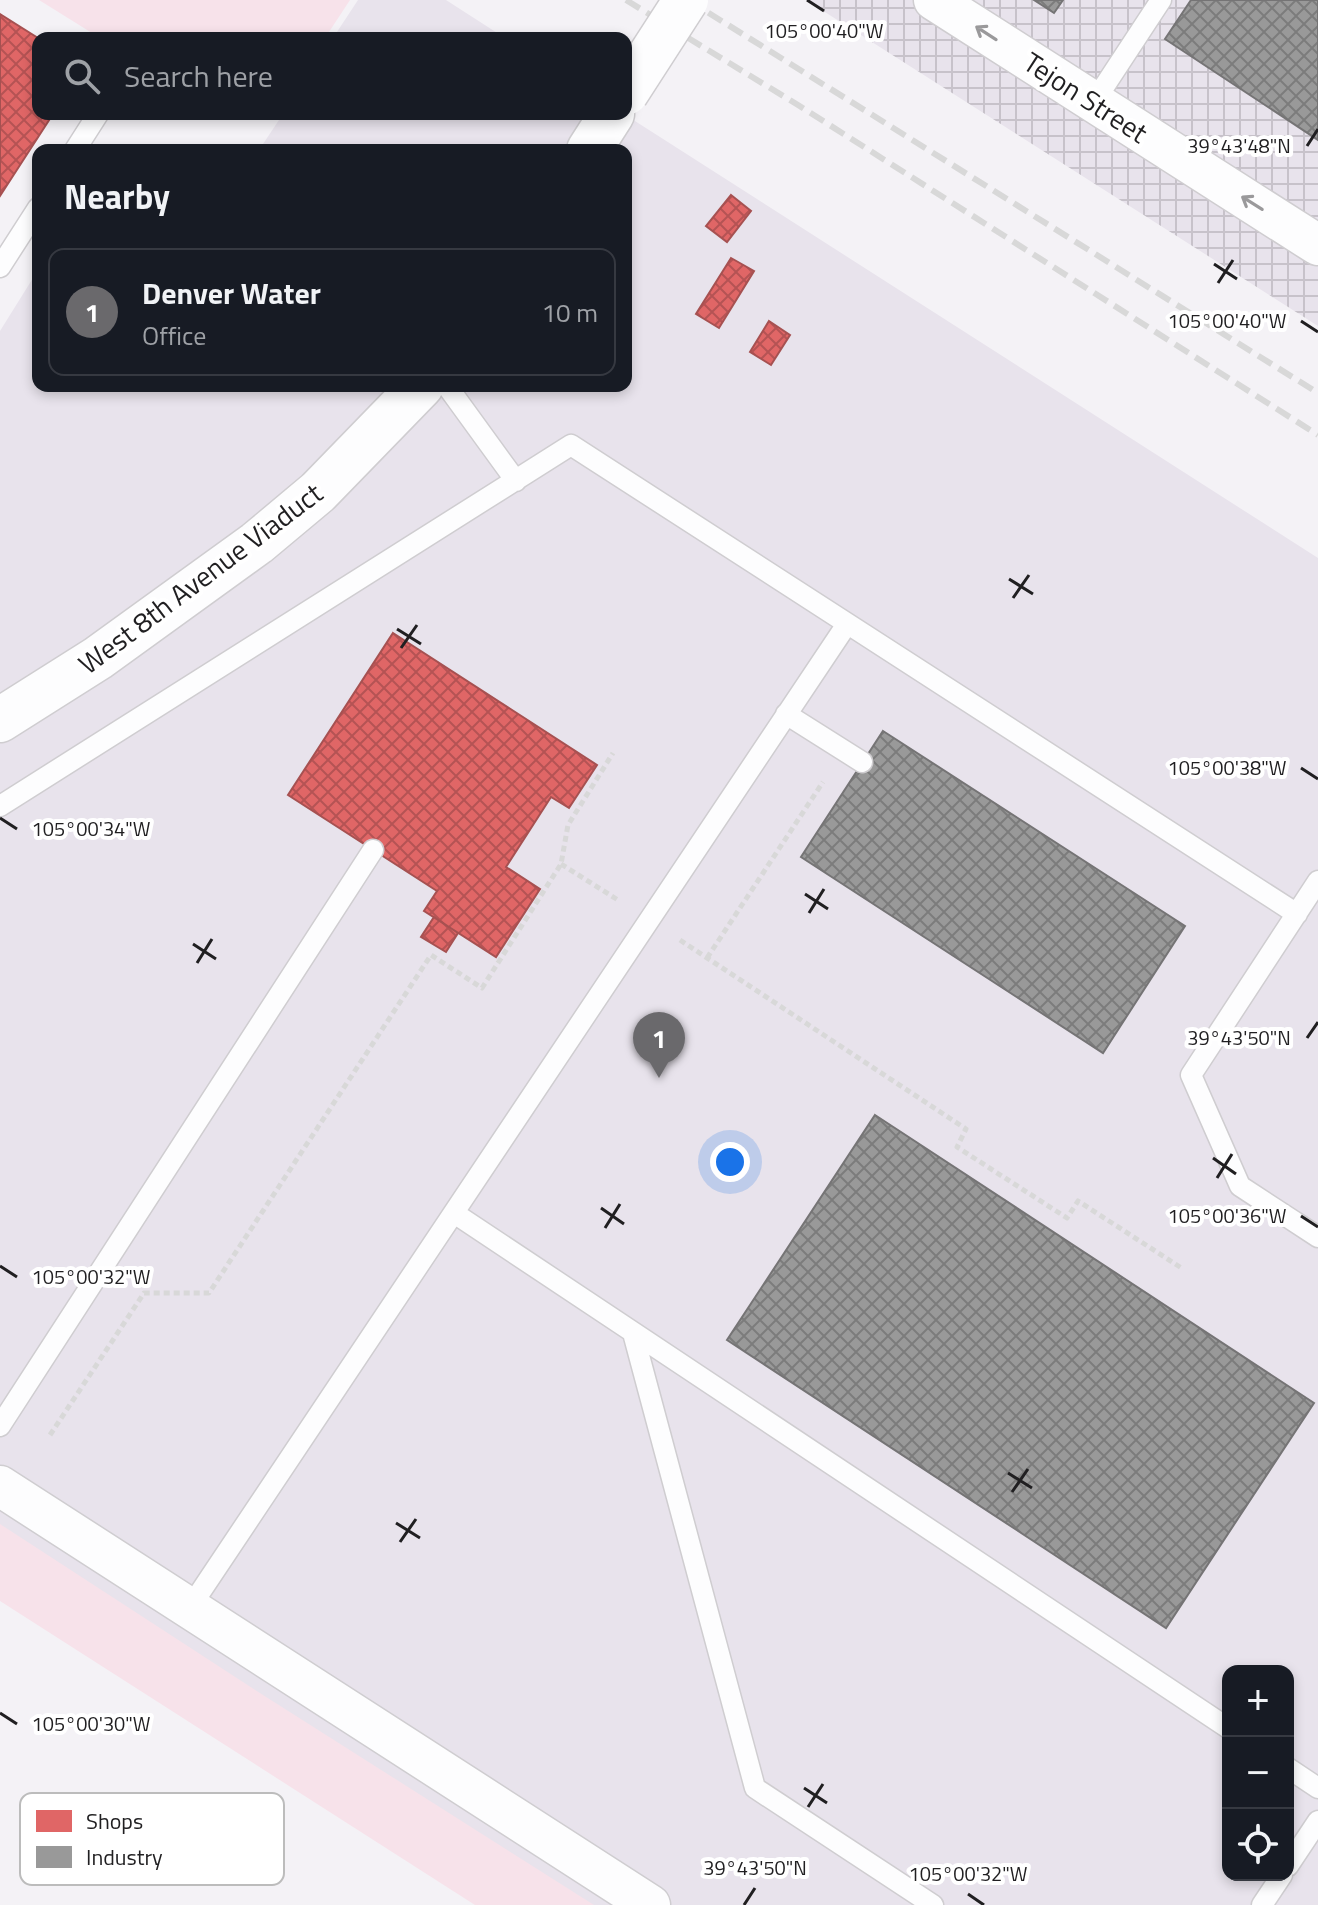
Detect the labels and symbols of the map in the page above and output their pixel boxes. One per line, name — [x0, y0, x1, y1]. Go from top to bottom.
text: 105°00'40"W — [765, 15, 884, 46]
one-way arrow — [975, 24, 998, 40]
street label: Tejon Street — [1015, 41, 1157, 153]
text: 39°43'48"N — [1187, 130, 1291, 161]
one-way arrow — [1241, 194, 1264, 210]
text: 105°00'40"W — [1168, 305, 1287, 336]
street label: West 8th Avenue Viaduct — [69, 472, 331, 684]
text: 105°00'38"W — [1168, 752, 1287, 783]
text: 105°00'34"W — [32, 813, 151, 844]
pin: 1 — [633, 1012, 685, 1078]
text: 39°43'50"N — [1187, 1022, 1291, 1053]
your location — [710, 1142, 750, 1182]
text: 105°00'36"W — [1168, 1200, 1287, 1231]
text: 105°00'32"W — [32, 1261, 151, 1292]
text: 105°00'30"W — [32, 1708, 151, 1739]
legend — [20, 1793, 284, 1885]
text: Shops — [86, 1804, 143, 1838]
text: Industry — [86, 1840, 163, 1874]
text: 39°43'50"N — [703, 1852, 807, 1883]
text: 105°00'32"W — [909, 1858, 1028, 1889]

